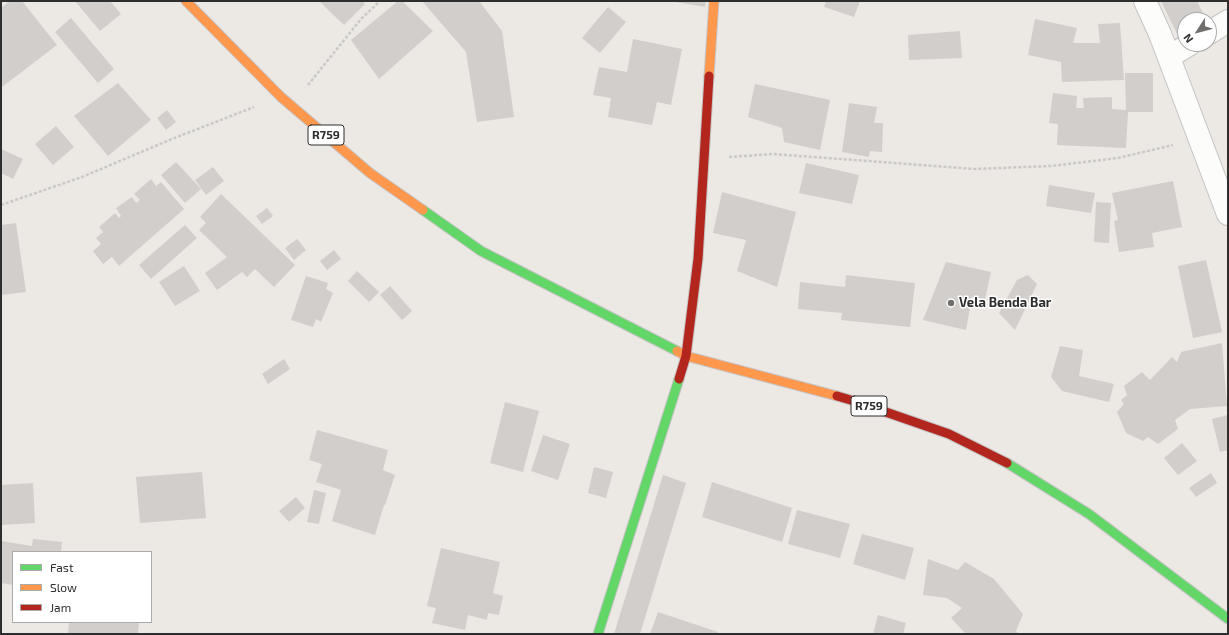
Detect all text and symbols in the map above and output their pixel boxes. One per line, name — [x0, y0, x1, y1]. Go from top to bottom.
north arrow — [1177, 12, 1217, 52]
text: N — [1180, 32, 1195, 46]
road number: R759 — [308, 125, 344, 145]
place label: Vela Benda Bar — [959, 295, 1051, 311]
marker: Vela Benda Bar — [946, 298, 956, 308]
road number: R759 — [851, 396, 887, 416]
legend — [12, 551, 152, 623]
text: Fast — [50, 560, 73, 574]
text: Slow — [50, 580, 77, 594]
text: Jam — [50, 600, 71, 614]

